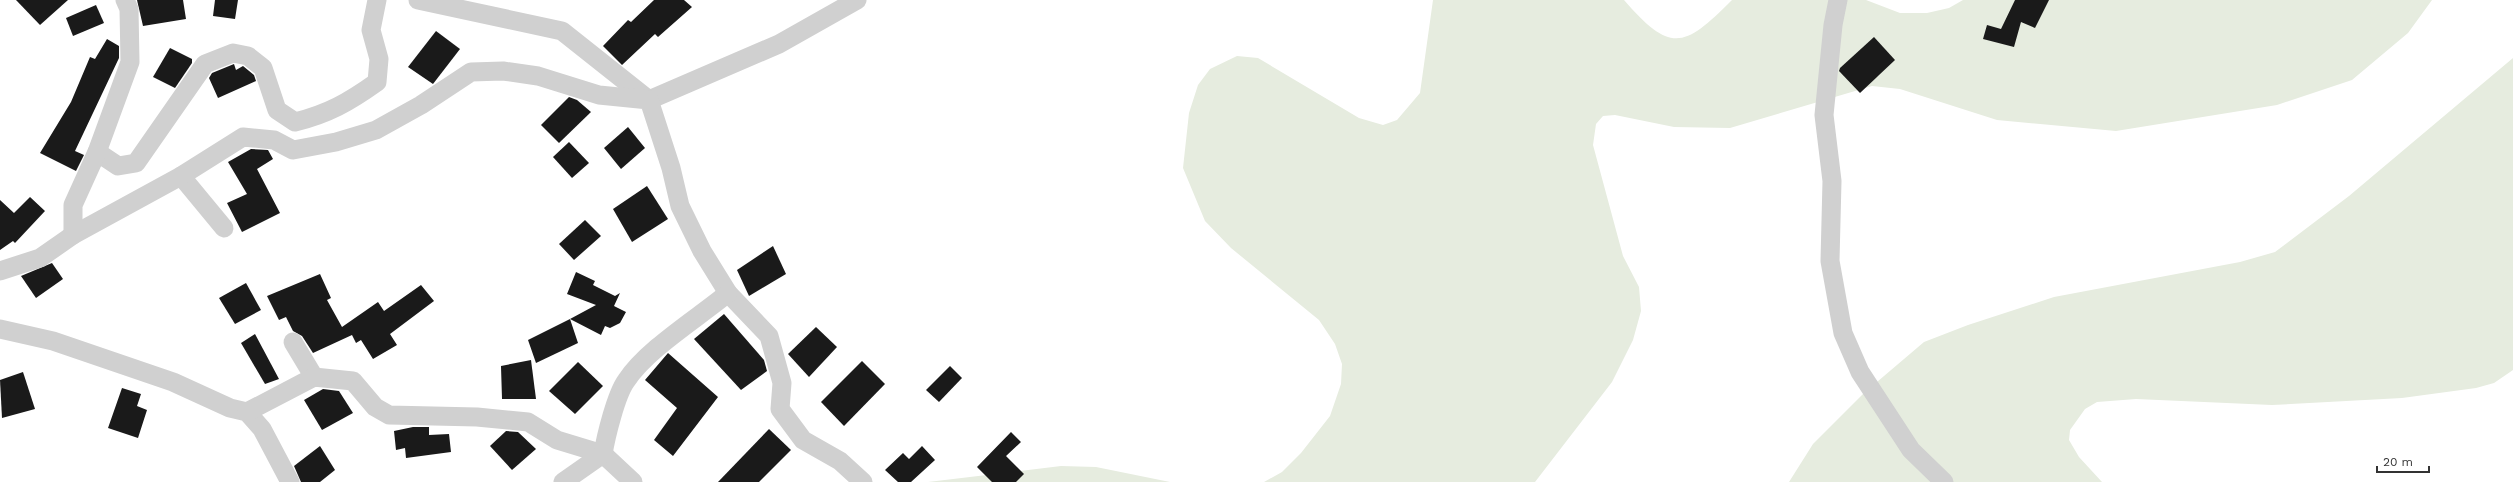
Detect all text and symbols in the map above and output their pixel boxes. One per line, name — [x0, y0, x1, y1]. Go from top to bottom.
scale bar — [2377, 448, 2429, 474]
text: 20 m — [2383, 455, 2413, 469]

